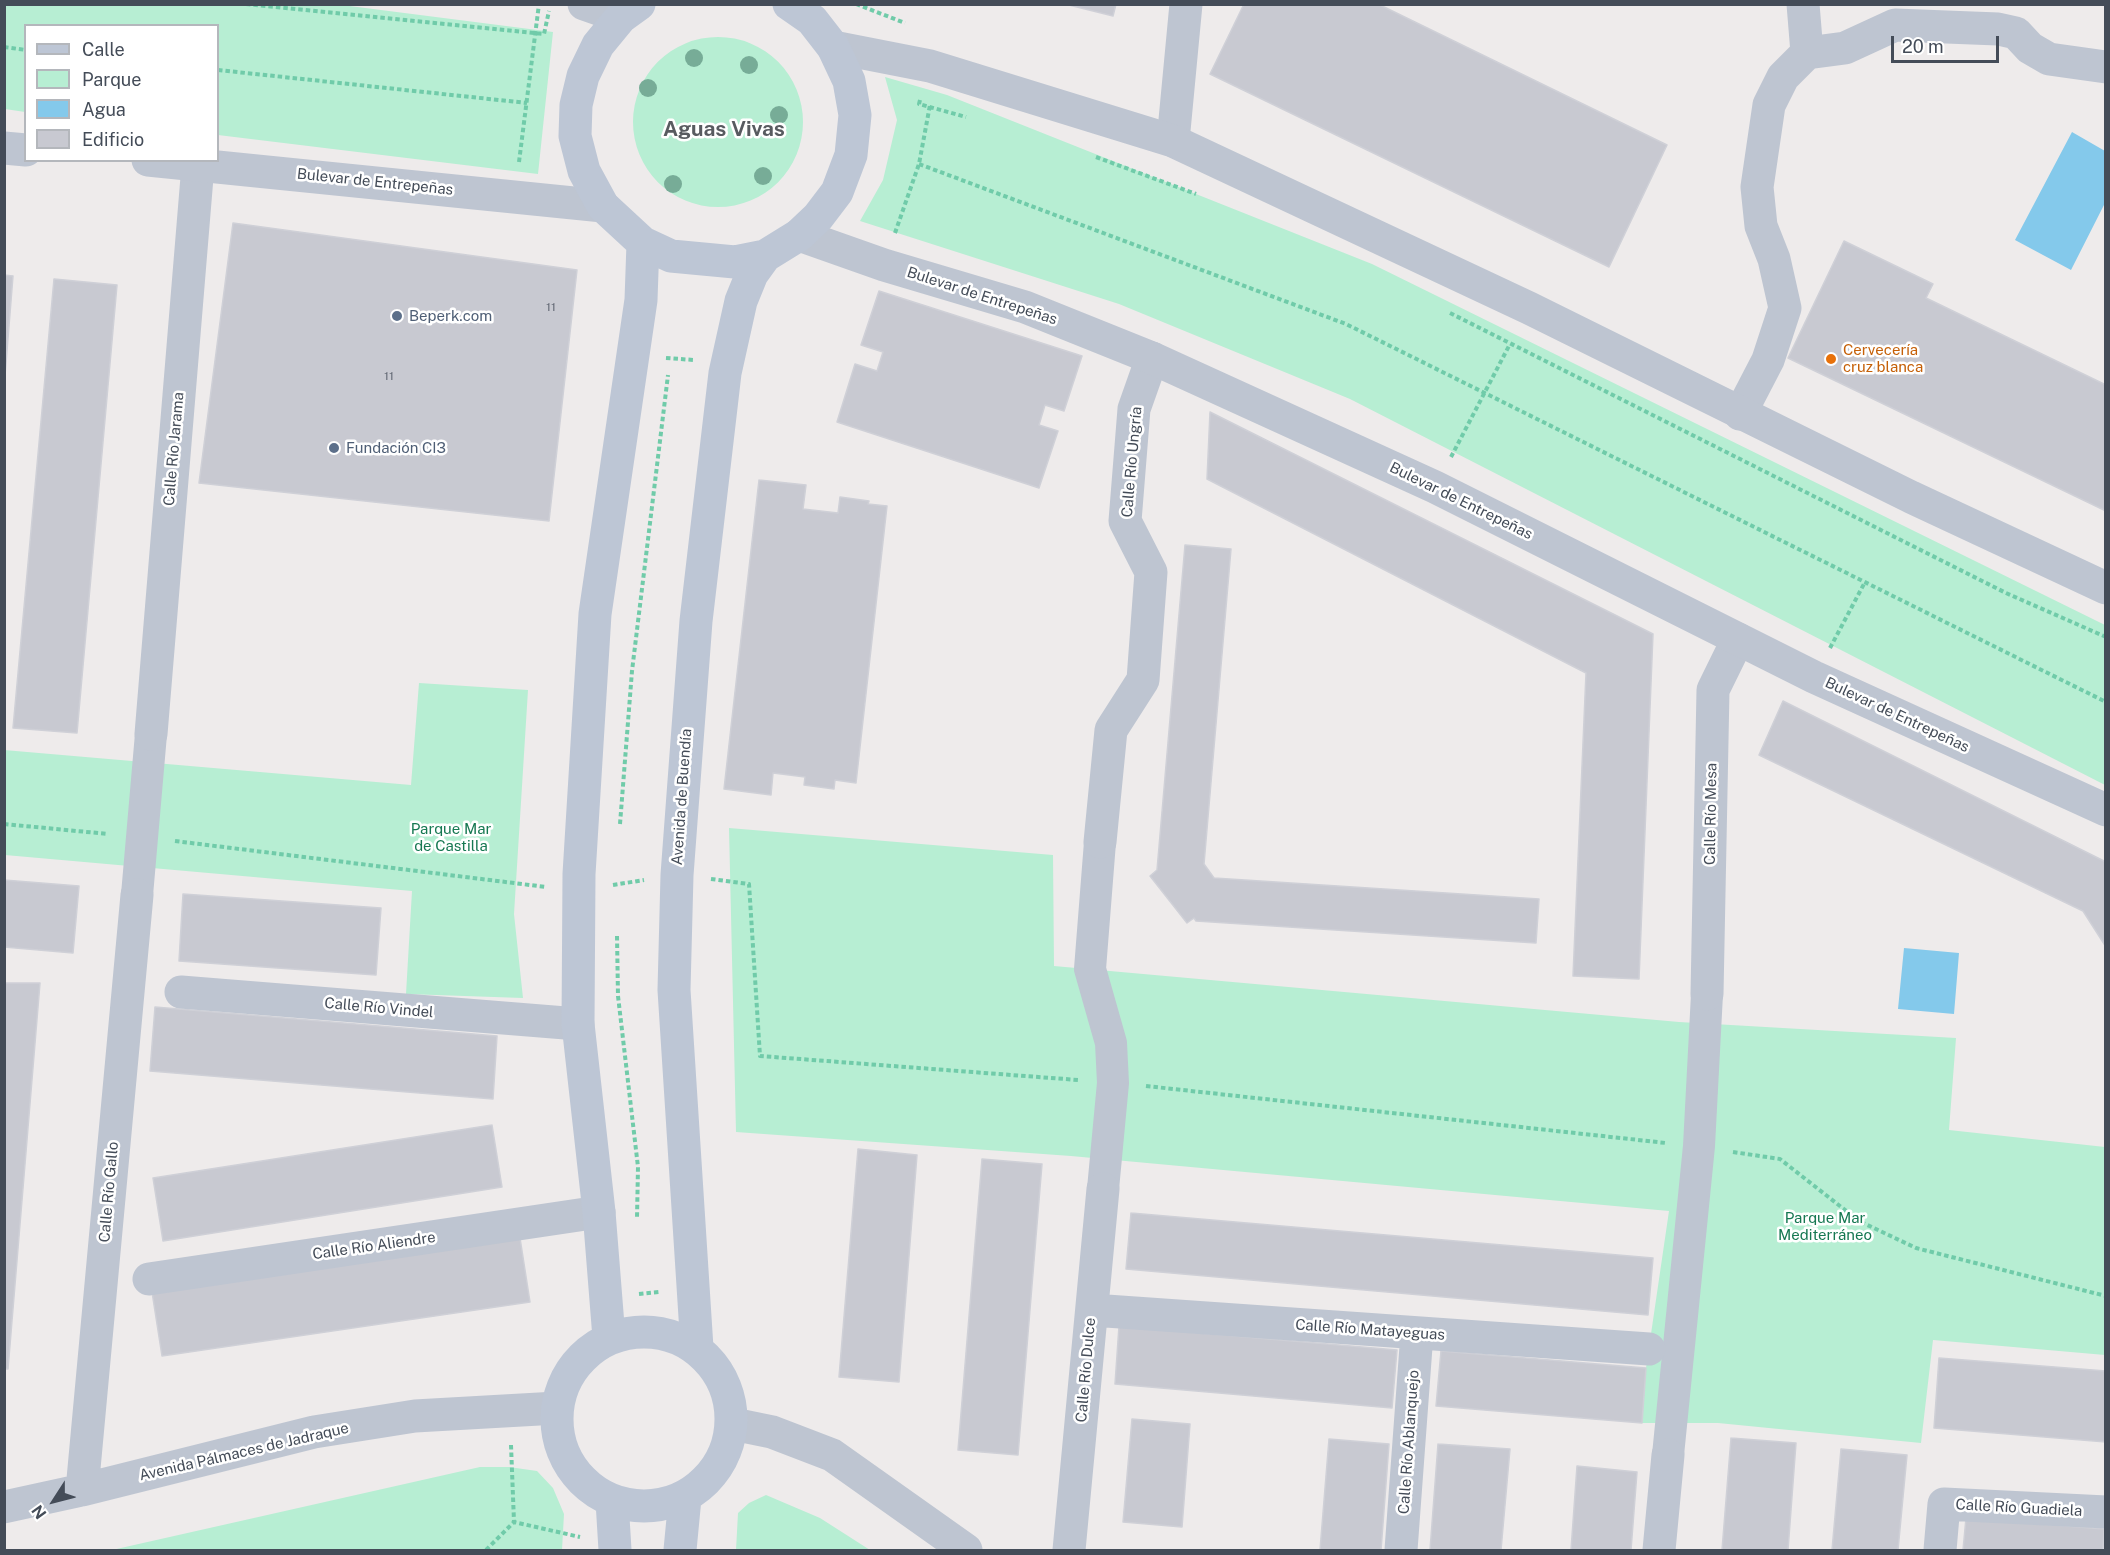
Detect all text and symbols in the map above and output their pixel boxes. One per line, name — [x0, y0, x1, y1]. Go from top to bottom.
legend — [24, 24, 219, 162]
scale bar — [1894, 24, 2002, 62]
text: 20 m — [1902, 36, 1944, 57]
text: Calle — [82, 39, 125, 60]
text: Parque — [82, 69, 142, 90]
text: Agua — [82, 99, 126, 120]
district label: Aguas Vivas — [663, 117, 785, 143]
text: Edificio — [82, 129, 144, 150]
street label: Bulevar de Entrepeñas — [296, 165, 454, 199]
street label: Bulevar de Entrepeñas — [905, 263, 1059, 329]
house number: 11 — [546, 300, 556, 314]
place label: Beperk.com — [409, 307, 492, 325]
marker: Beperk.com — [390, 309, 404, 323]
place label: Cervecería cruz blanca — [1843, 341, 1923, 376]
marker: Cervecería cruz blanca — [1824, 352, 1838, 366]
house number: 11 — [384, 369, 394, 383]
street label: Calle Río Jarama — [160, 391, 188, 507]
street label: Calle Río Ungría — [1118, 406, 1146, 518]
place label: Fundación CI3 — [346, 439, 446, 457]
marker: Fundación CI3 — [327, 441, 341, 455]
street label: Bulevar de Entrepeñas — [1386, 458, 1536, 544]
street label: Bulevar de Entrepeñas — [1822, 674, 1972, 756]
street label: Avenida de Buendía — [668, 728, 696, 866]
street label: Calle Río Mesa — [1701, 763, 1721, 865]
park label: Parque Mar de Castilla — [411, 820, 491, 855]
street label: Calle Río Vindel — [324, 994, 434, 1022]
street label: Calle Río Gallo — [96, 1141, 122, 1243]
park label: Parque Mar Mediterráneo — [1778, 1209, 1872, 1244]
street label: Calle Río Aliendre — [311, 1228, 437, 1264]
street label: Calle Río Matayeguas — [1295, 1316, 1445, 1344]
street label: Calle Río Dulce — [1072, 1317, 1100, 1423]
street label: Calle Río Ablanquejo — [1395, 1369, 1423, 1515]
street label: Avenida Pálmaces de Jadraque — [138, 1419, 350, 1485]
north arrow — [24, 1471, 84, 1531]
street label: Calle Río Guadiela — [1955, 1496, 2083, 1520]
text: N — [28, 1501, 50, 1523]

